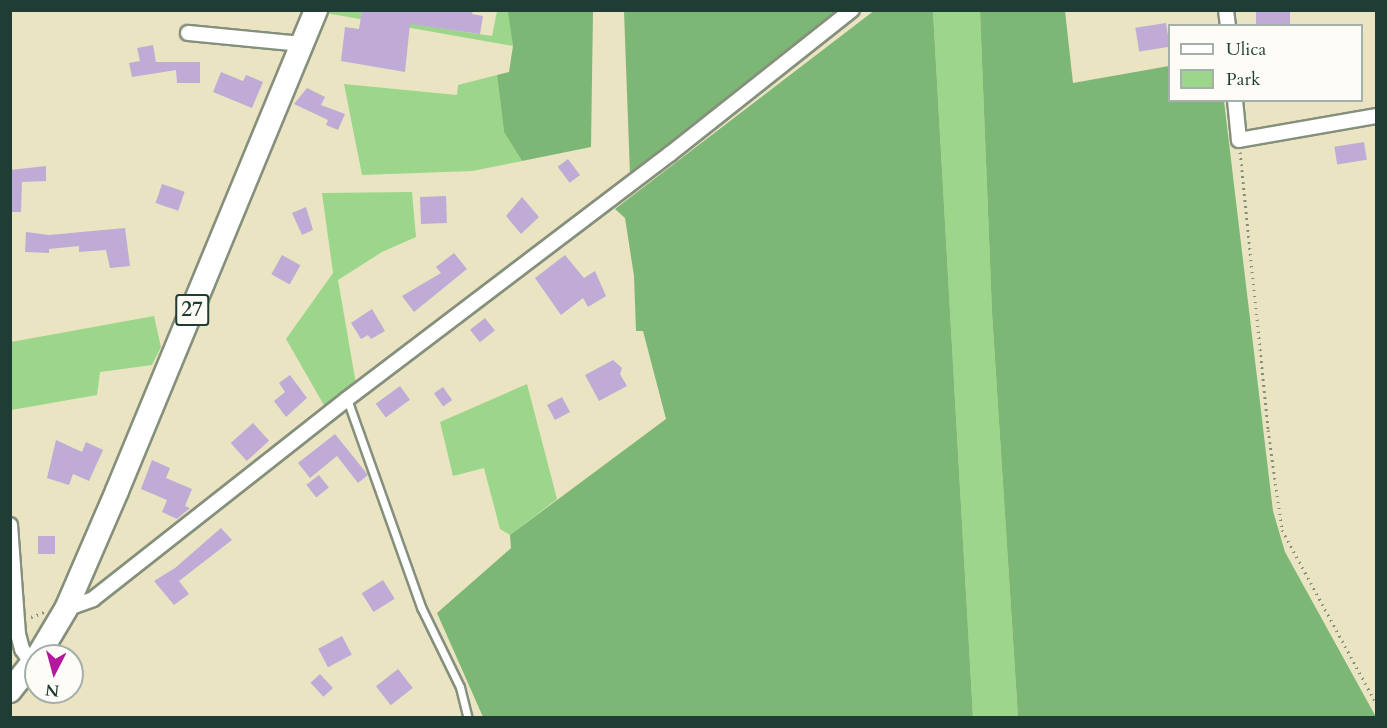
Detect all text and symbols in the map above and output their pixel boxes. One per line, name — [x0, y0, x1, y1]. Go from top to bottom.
legend — [1168, 24, 1363, 102]
text: Ulica — [1226, 37, 1266, 62]
text: Park — [1226, 67, 1261, 92]
road number: 27 — [174, 292, 210, 328]
north arrow — [24, 644, 84, 704]
text: N — [44, 678, 60, 702]

